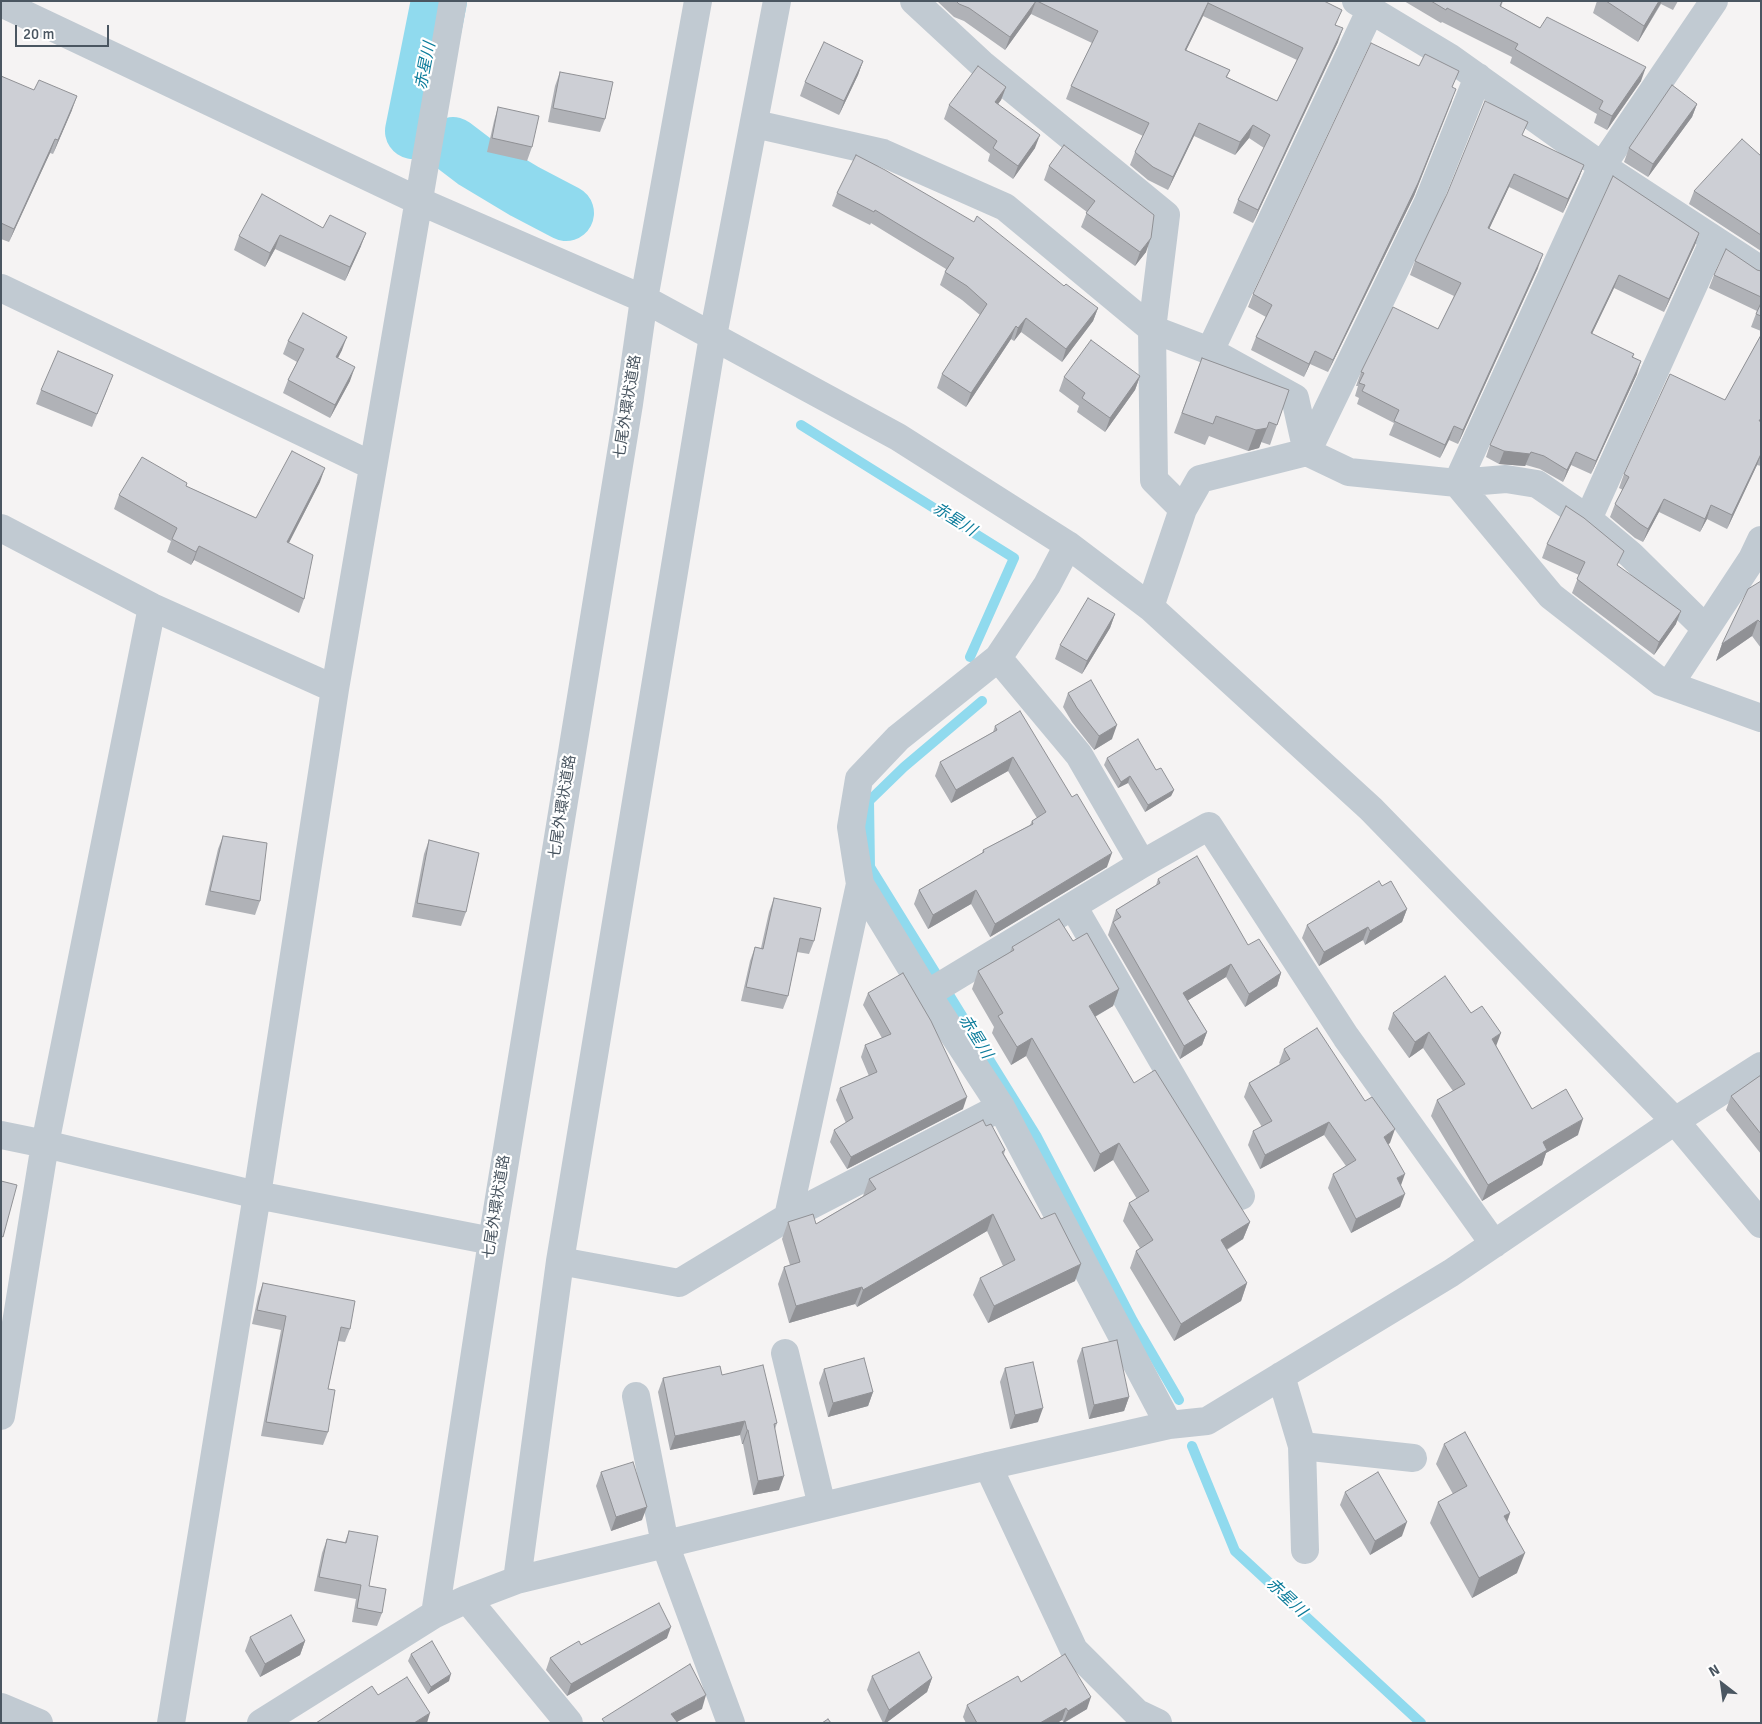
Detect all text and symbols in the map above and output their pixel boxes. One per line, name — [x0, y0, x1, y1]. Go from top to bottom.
scale bar — [18, 15, 111, 47]
text: 20 m — [23, 25, 54, 43]
water label: 赤星川 — [412, 41, 440, 91]
street label: 七尾外環状道路 — [611, 354, 645, 460]
water label: 赤星川 — [929, 499, 979, 541]
street label: 七尾外環状道路 — [546, 754, 580, 860]
water label: 赤星川 — [954, 1012, 996, 1062]
street label: 七尾外環状道路 — [480, 1154, 514, 1260]
water label: 赤星川 — [1262, 1575, 1310, 1621]
north arrow — [1697, 1659, 1747, 1709]
text: N — [1706, 1661, 1723, 1680]

